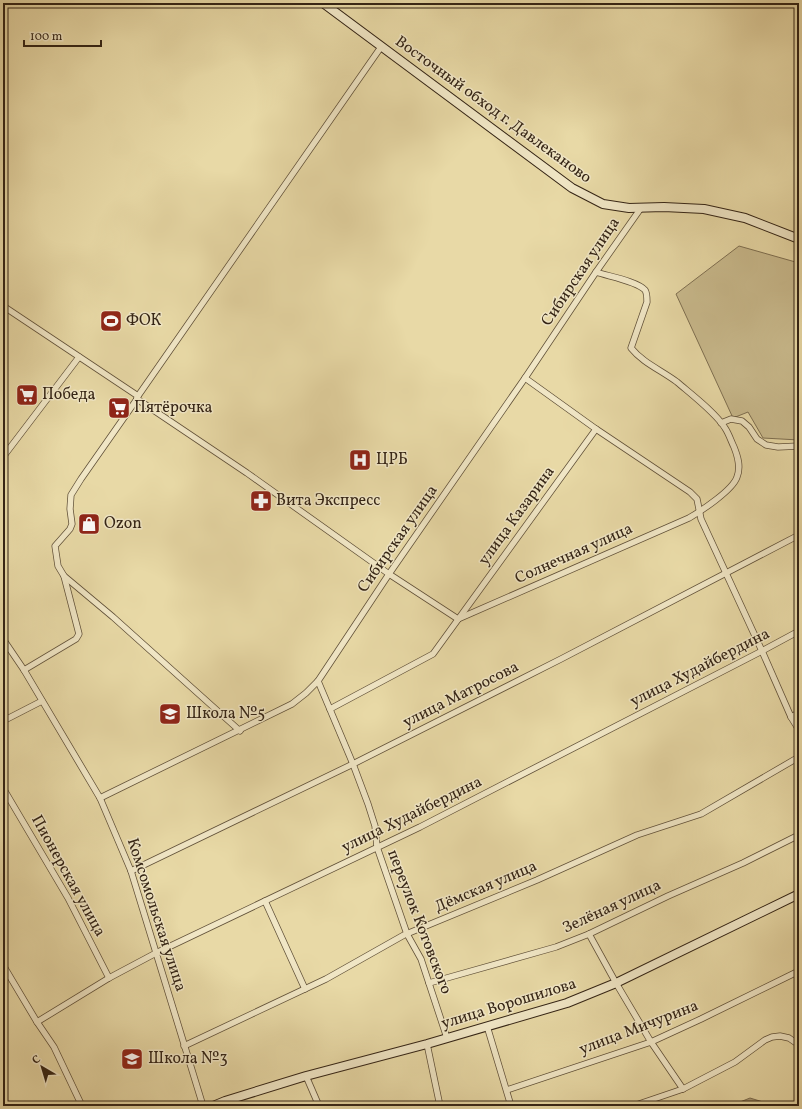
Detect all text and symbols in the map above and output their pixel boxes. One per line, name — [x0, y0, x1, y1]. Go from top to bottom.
scale bar — [24, 22, 101, 48]
text: 100 m — [30, 29, 63, 45]
street label: Восточный обход г. Давлеканово — [390, 31, 596, 189]
street label: Сибирская улица — [536, 213, 626, 331]
sports icon: ФОК — [98, 308, 124, 334]
place label: ФОК — [126, 310, 162, 332]
supermarket icon: Победа — [14, 382, 40, 408]
place label: Победа — [42, 384, 95, 406]
supermarket icon: Пятёрочка — [106, 395, 132, 421]
place label: Пятёрочка — [134, 397, 213, 419]
hospital icon: ЦРБ — [347, 447, 373, 473]
place label: ЦРБ — [376, 449, 408, 471]
street label: улица Казарина — [474, 462, 560, 570]
street label: Сибирская улица — [353, 481, 443, 597]
pharmacy icon: Вита Экспресс — [248, 488, 274, 514]
place label: Вита Экспресс — [276, 490, 380, 512]
shop icon: Ozon — [76, 511, 102, 537]
place label: Ozon — [104, 513, 142, 535]
street label: Солнечная улица — [512, 518, 636, 590]
street label: улица Худайбердина — [626, 623, 774, 713]
street label: улица Матросова — [399, 656, 523, 734]
school or university icon: Школа №5 — [157, 701, 183, 727]
place label: Школа №5 — [186, 703, 265, 725]
street label: улица Худайбердина — [338, 771, 486, 859]
street label: Пионерская улица — [25, 811, 111, 941]
street label: Комсомольская улица — [121, 835, 191, 995]
street label: переулок Котовского — [381, 847, 457, 997]
street label: Дёмская улица — [431, 855, 541, 918]
street label: Зелёная улица — [559, 875, 665, 939]
street label: улица Ворошилова — [439, 973, 579, 1035]
street label: улица Мичурина — [576, 995, 702, 1061]
school or university icon: Школа №3 — [119, 1046, 145, 1072]
north arrow — [22, 1047, 62, 1087]
place label: Школа №3 — [148, 1048, 228, 1070]
text: С — [29, 1052, 44, 1068]

